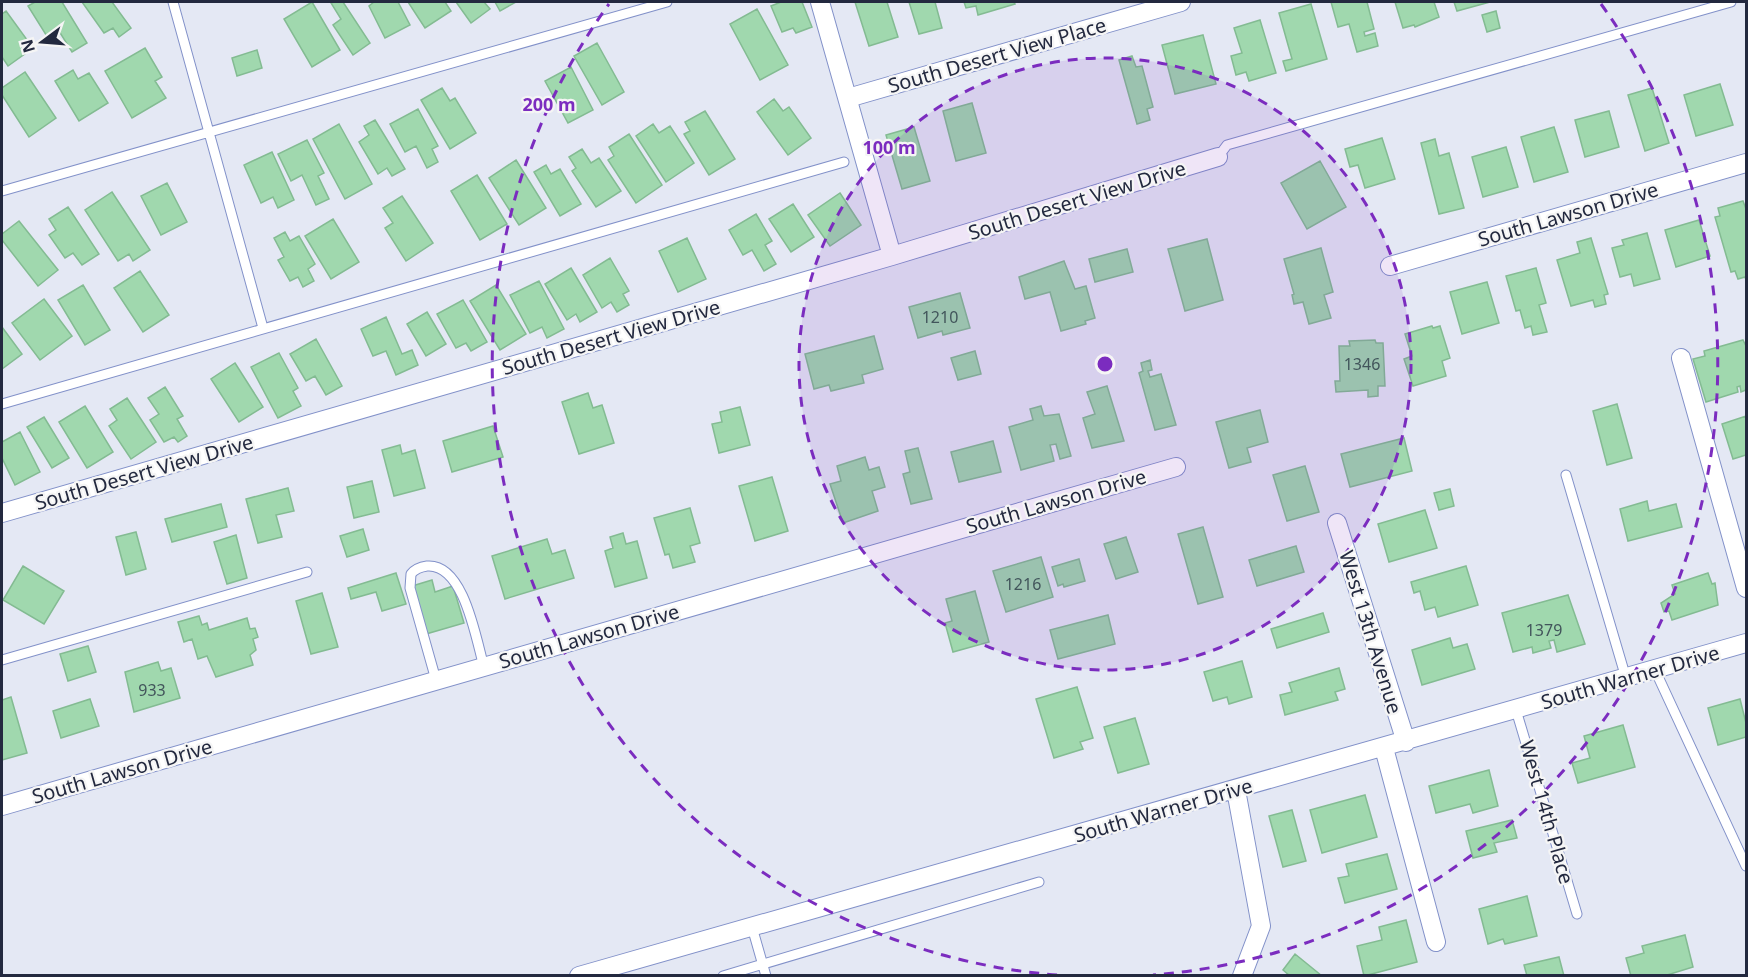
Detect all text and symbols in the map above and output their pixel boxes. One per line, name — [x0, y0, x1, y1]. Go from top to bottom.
street label: South Desert View Place — [885, 11, 1109, 99]
north arrow — [12, 12, 72, 72]
text: N — [15, 37, 40, 55]
text: 200 m — [522, 92, 576, 116]
text: 100 m — [862, 135, 916, 159]
street label: South Desert View Drive — [965, 154, 1189, 246]
street label: South Lawson Drive — [1475, 175, 1661, 253]
street label: South Desert View Drive — [499, 293, 723, 381]
house number: 1210 — [922, 306, 958, 328]
house number: 1346 — [1344, 353, 1380, 375]
centre of rings — [1095, 354, 1115, 374]
street label: South Desert View Drive — [32, 428, 256, 516]
street label: South Lawson Drive — [963, 462, 1149, 540]
street label: West 13th Avenue — [1333, 547, 1409, 717]
house number: 1216 — [1005, 573, 1041, 595]
street label: South Lawson Drive — [496, 597, 682, 675]
house number: 1379 — [1526, 619, 1562, 641]
street label: South Warner Drive — [1538, 639, 1722, 715]
house number: 933 — [138, 679, 166, 701]
street label: South Lawson Drive — [29, 732, 215, 810]
street label: West 14th Place — [1514, 737, 1580, 887]
street label: South Warner Drive — [1071, 772, 1255, 848]

